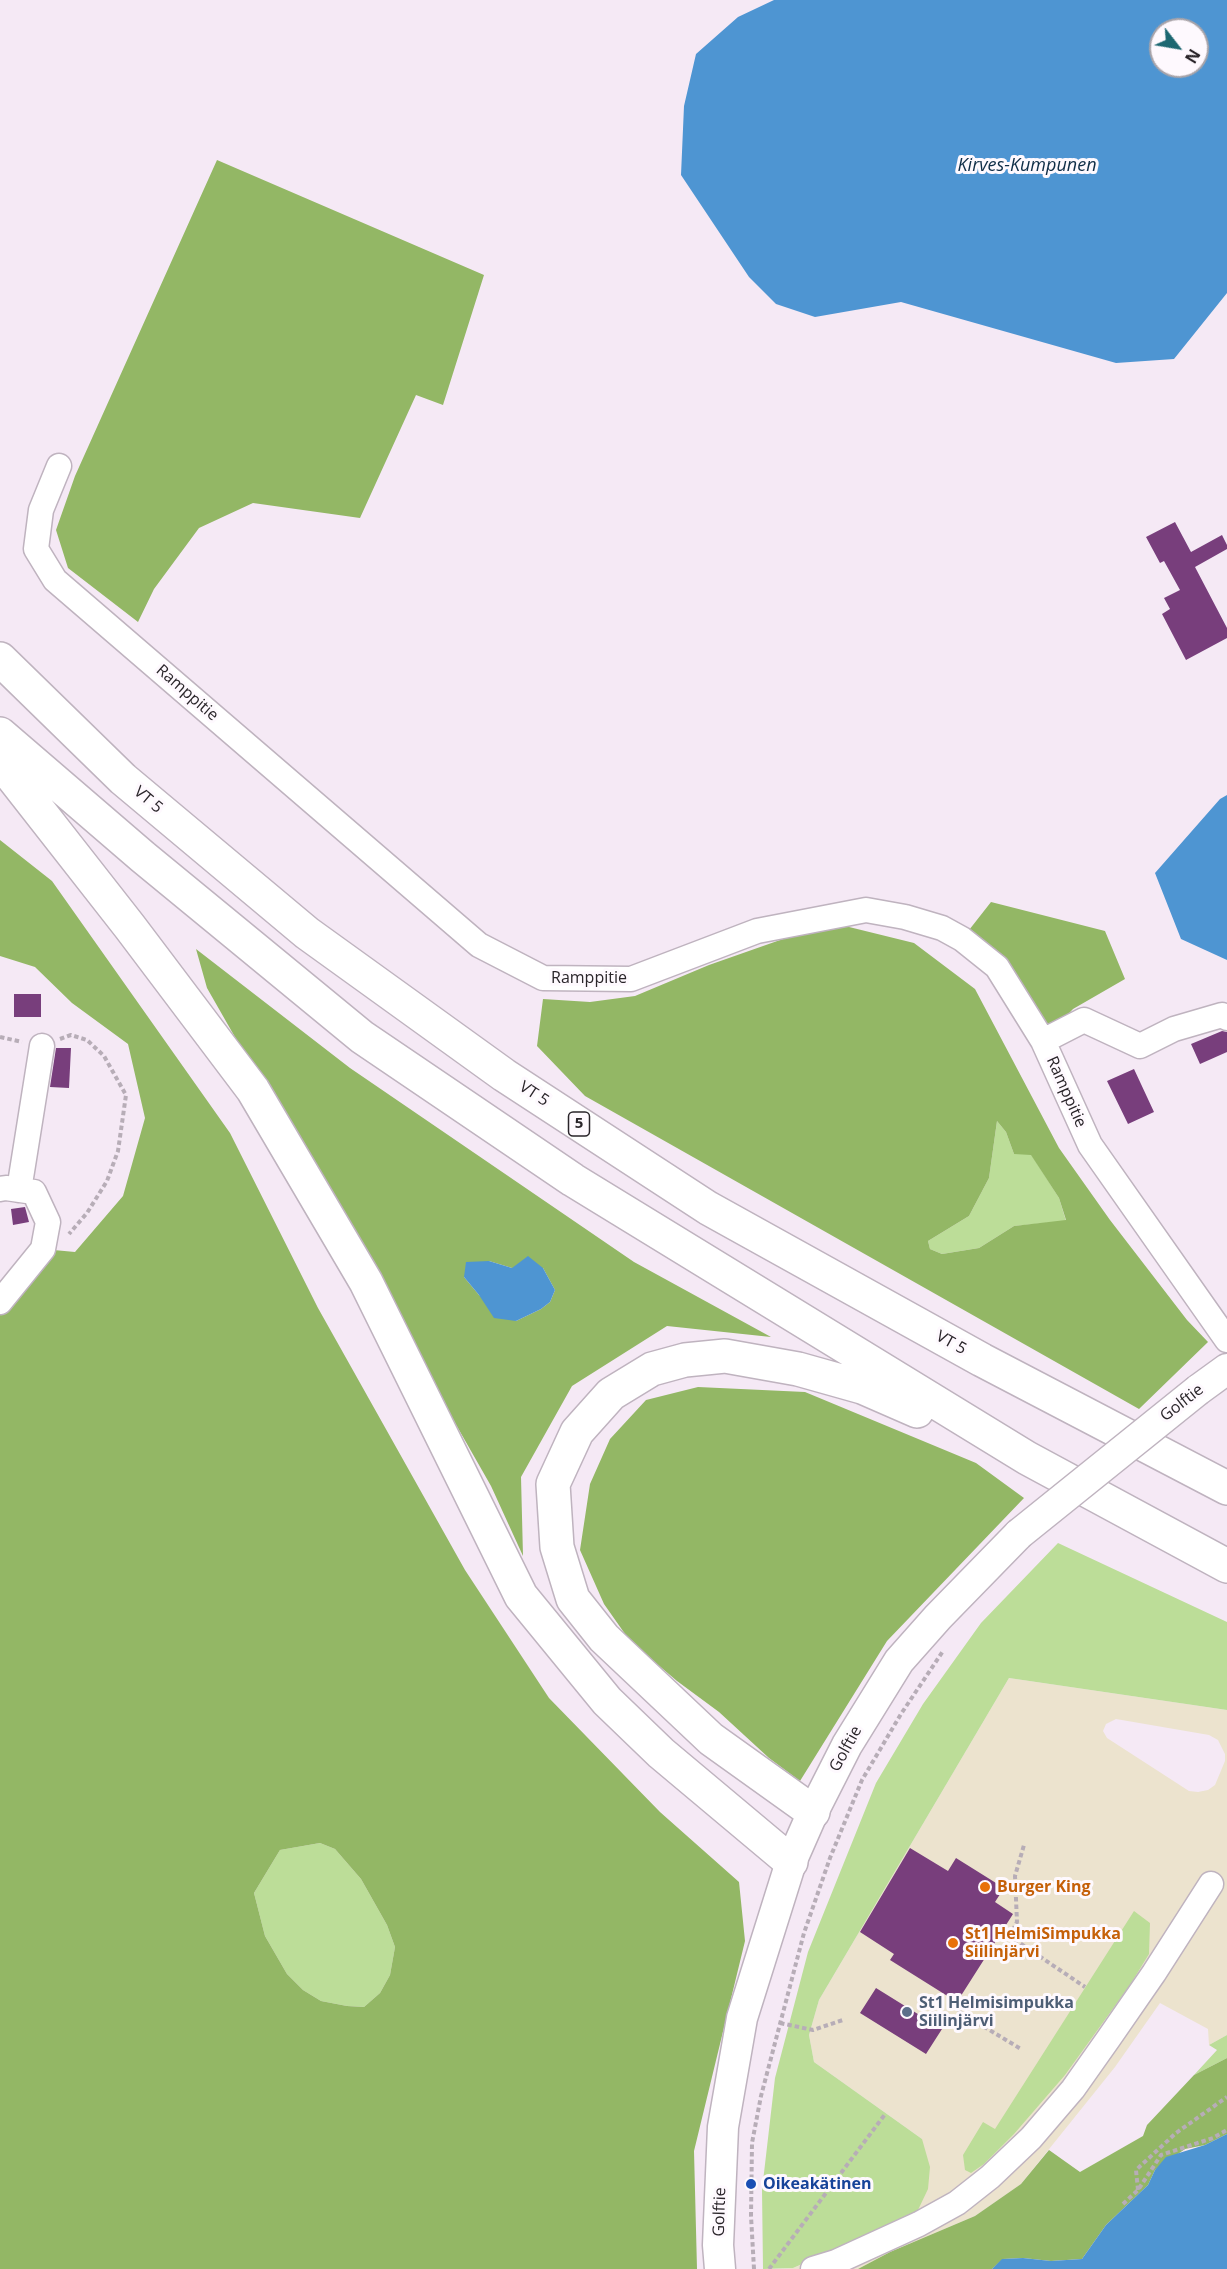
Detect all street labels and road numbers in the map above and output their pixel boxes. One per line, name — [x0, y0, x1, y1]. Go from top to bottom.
street label: Ramppitie — [152, 661, 222, 725]
street label: VT 5 — [130, 782, 166, 818]
street label: Ramppitie — [551, 968, 627, 988]
street label: Ramppitie — [1042, 1053, 1090, 1131]
street label: VT 5 — [515, 1077, 553, 1111]
road number: 5 — [568, 1112, 590, 1136]
street label: VT 5 — [933, 1327, 969, 1359]
street label: Golftie — [1157, 1380, 1207, 1426]
street label: Golftie — [826, 1723, 866, 1775]
street label: Golftie — [710, 2187, 730, 2237]

